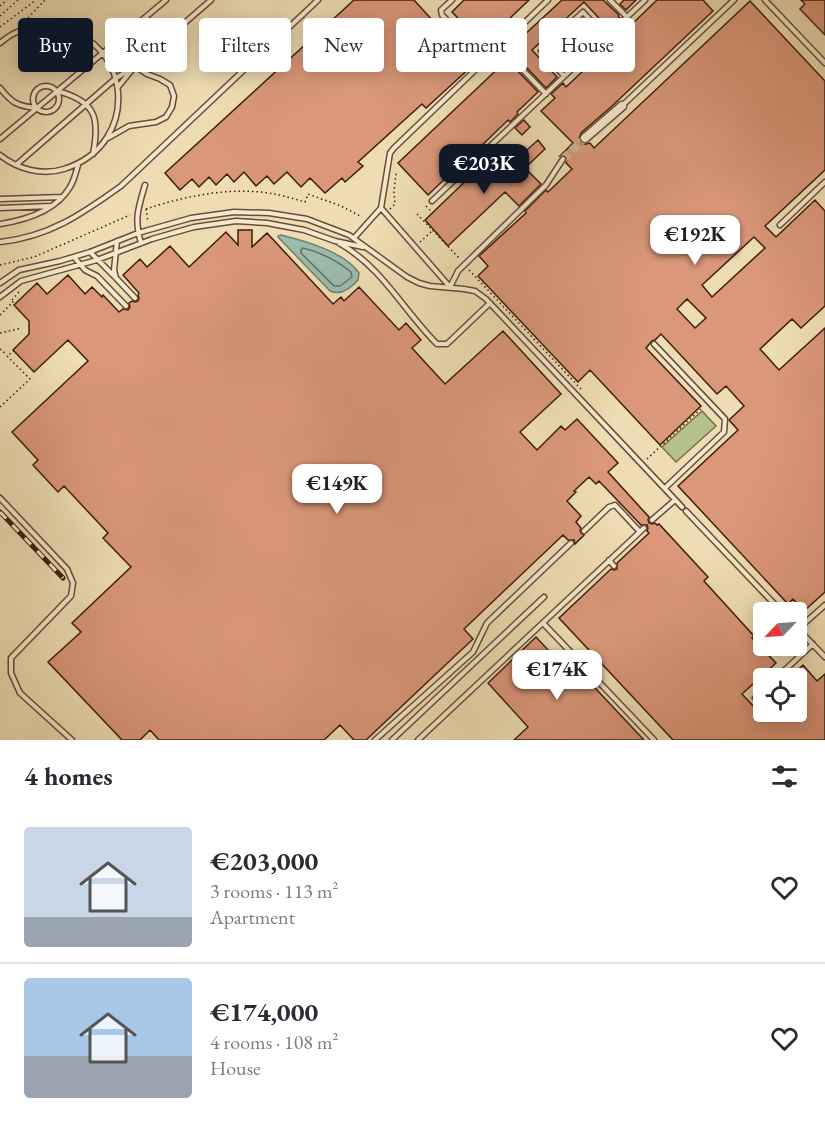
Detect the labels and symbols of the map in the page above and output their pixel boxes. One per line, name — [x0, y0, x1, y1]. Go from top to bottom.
pin: €203K — [442, 144, 526, 195]
pin: €192K — [653, 215, 737, 266]
pin: €149K — [295, 464, 379, 515]
north arrow — [753, 602, 807, 656]
pin: €174K — [515, 650, 599, 701]

